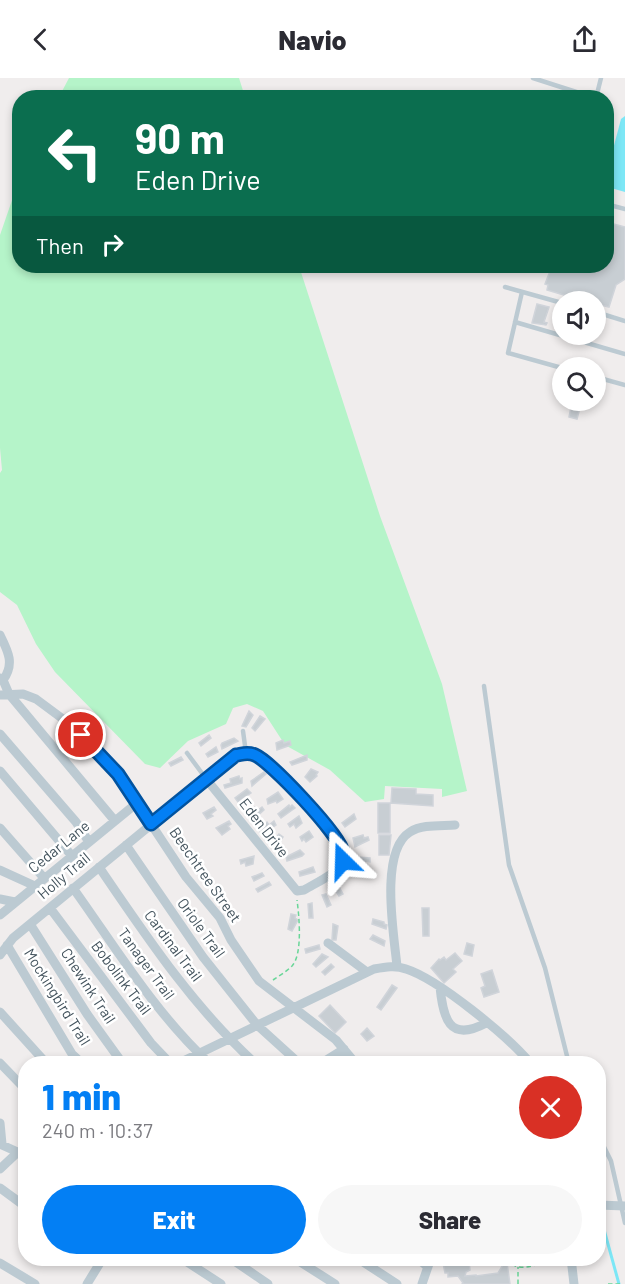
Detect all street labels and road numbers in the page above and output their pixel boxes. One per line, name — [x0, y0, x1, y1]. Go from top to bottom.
street label: Eden Drive — [236, 794, 293, 860]
street label: Cedar Lane — [24, 816, 93, 876]
street label: Beechtree Street — [166, 823, 245, 925]
street label: Holly Trail — [33, 848, 93, 902]
street label: Oriole Trail — [174, 894, 229, 961]
street label: Cardinal Trail — [141, 906, 206, 985]
street label: Tanager Trail — [115, 924, 179, 1003]
street label: Bobolink Trail — [88, 937, 155, 1018]
street label: Chewink Trail — [58, 944, 120, 1027]
street label: Mockingbird Trail — [21, 945, 95, 1048]

